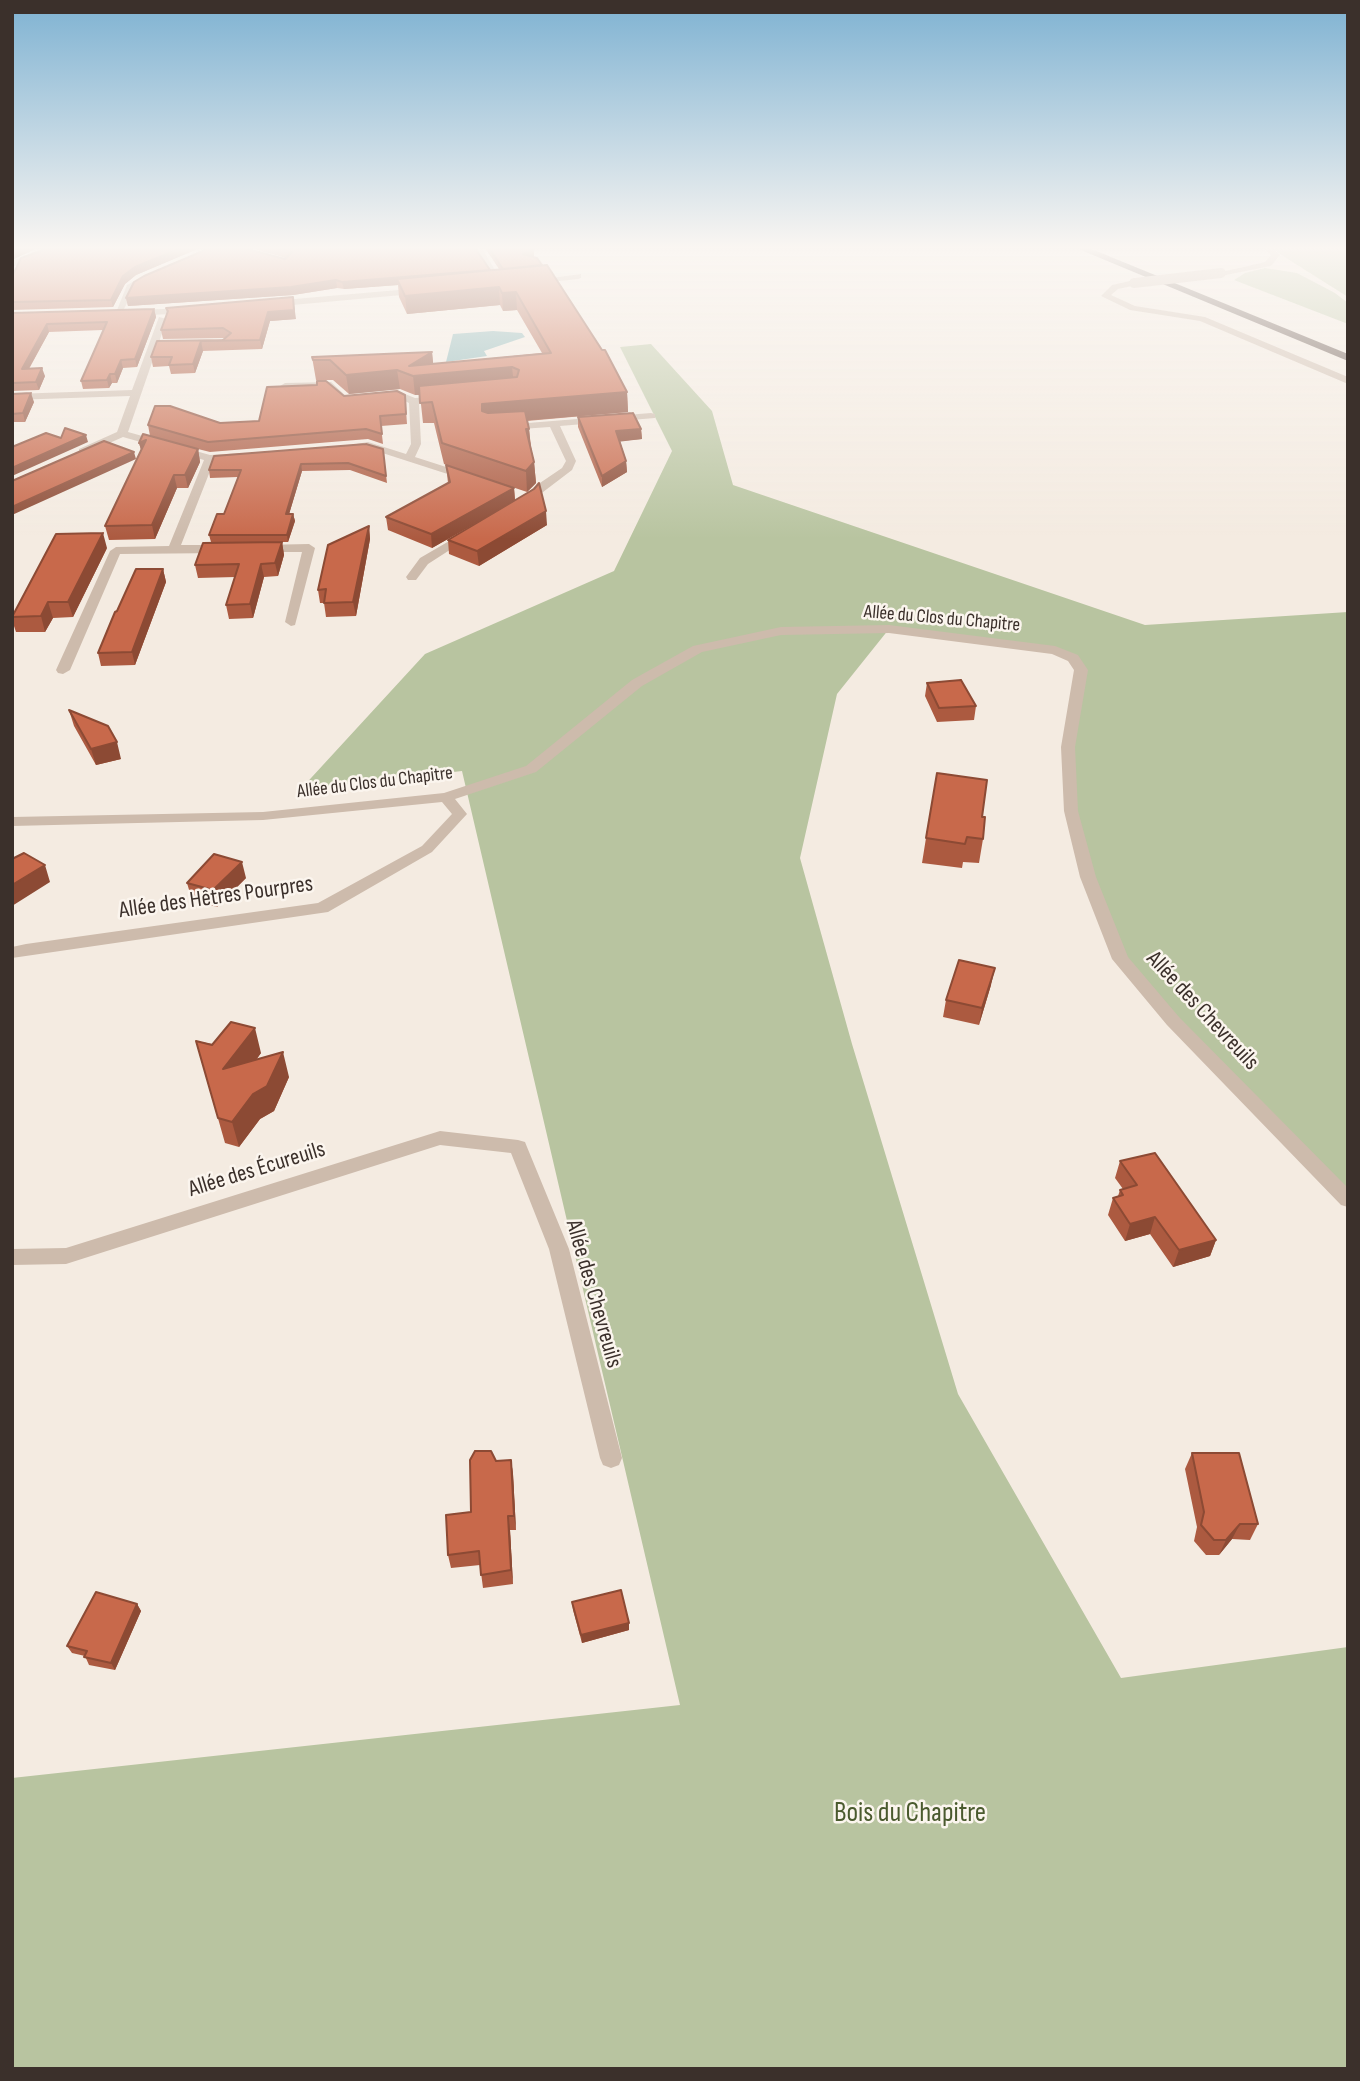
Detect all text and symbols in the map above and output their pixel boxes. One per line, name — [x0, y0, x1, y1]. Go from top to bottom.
street label: Allée du Clos du Chapitre — [863, 601, 1021, 637]
street label: Allée du Clos du Chapitre — [296, 762, 454, 804]
street label: Allée des Hêtres Pourpres — [117, 871, 315, 925]
street label: Allée des Chevreuils — [1140, 946, 1264, 1076]
street label: Allée des Écureuils — [185, 1136, 329, 1204]
street label: Allée des Chevreuils — [559, 1217, 627, 1371]
park label: Bois du Chapitre — [834, 1797, 986, 1831]

